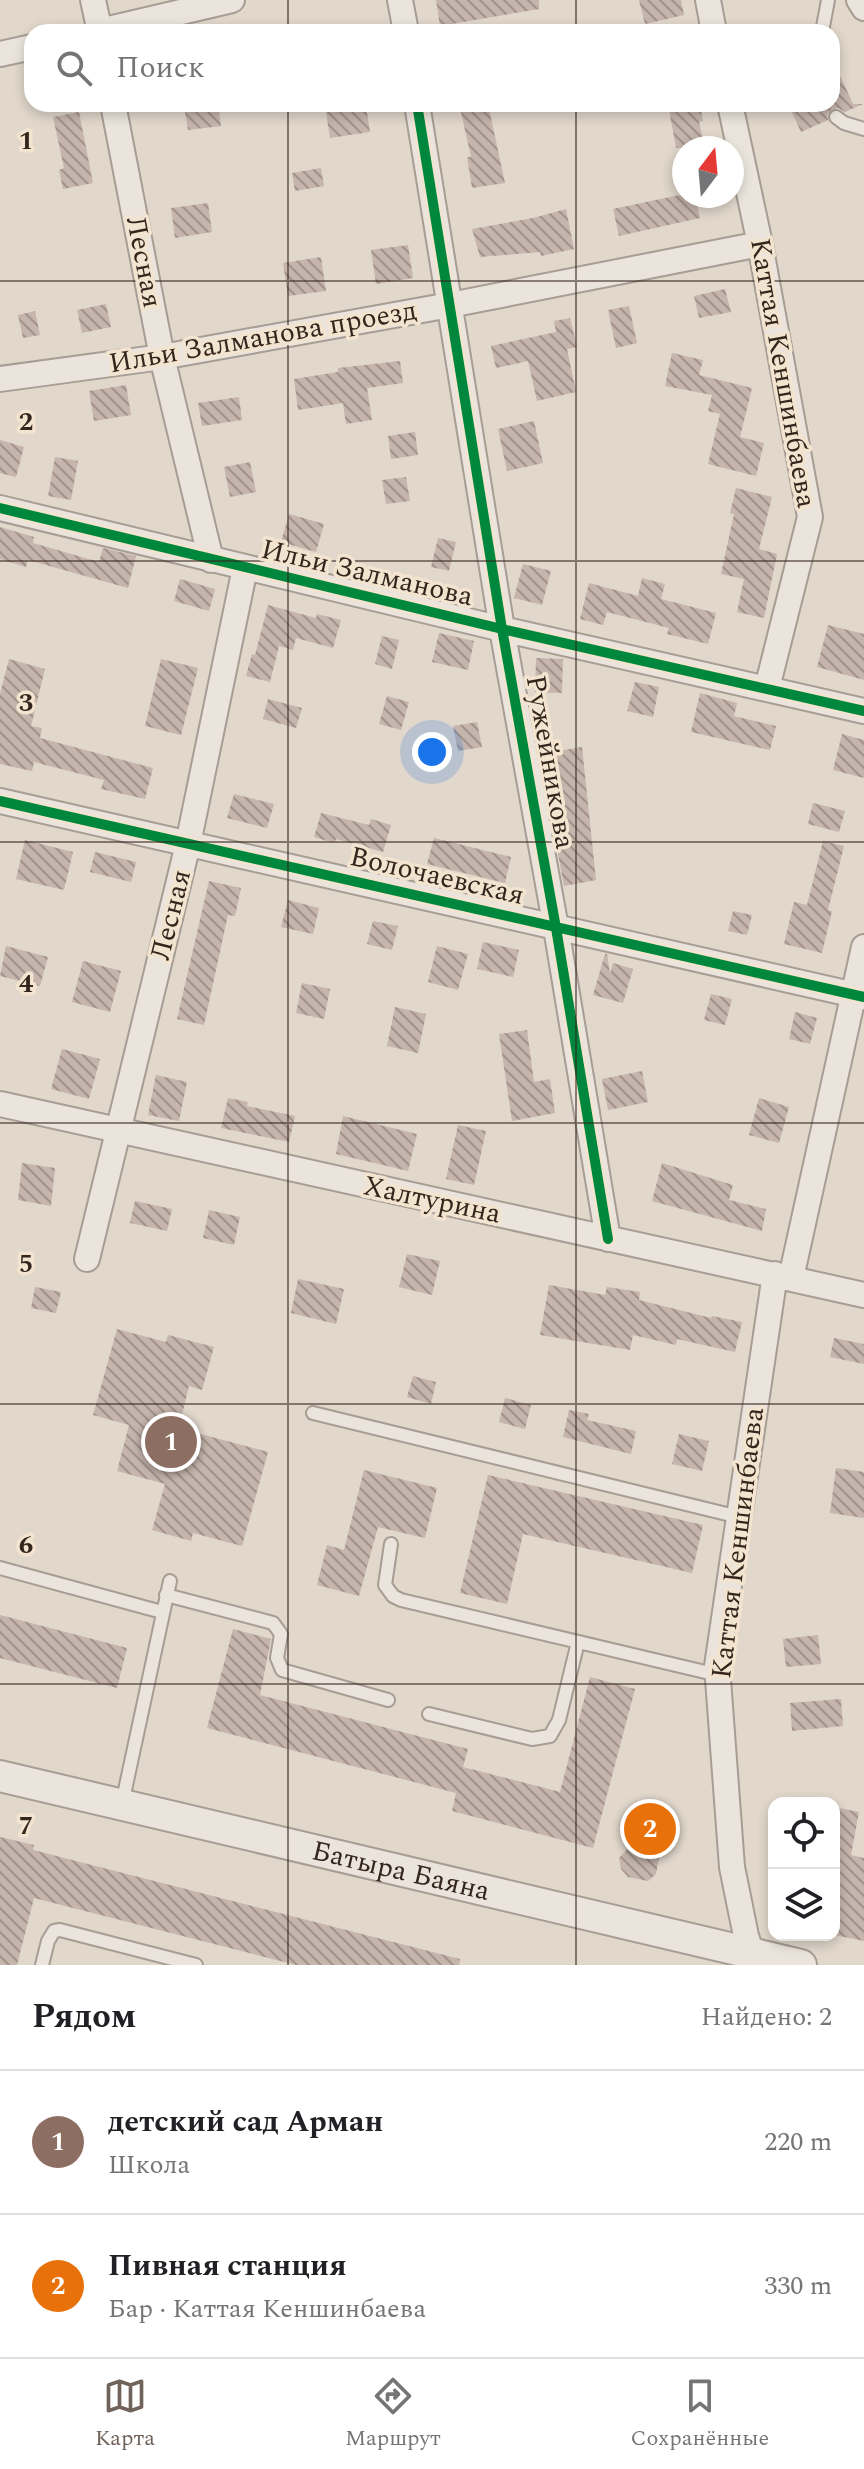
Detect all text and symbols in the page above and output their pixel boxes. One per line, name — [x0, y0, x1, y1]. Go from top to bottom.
search box — [24, 24, 840, 112]
text: Поиск — [116, 45, 205, 91]
icon: search — [52, 46, 96, 90]
text: 1 — [19, 121, 33, 161]
north arrow — [672, 136, 744, 208]
street label: Лесная — [114, 213, 174, 311]
street label: Каттая Кеншинбаева — [738, 235, 828, 512]
street label: Ильи Залманова проезд — [106, 289, 420, 385]
text: 2 — [19, 402, 33, 442]
street label: Ильи Залманова — [257, 528, 478, 618]
street label: Ружейникова — [514, 672, 586, 853]
text: 3 — [19, 683, 33, 723]
your location — [412, 732, 452, 772]
street label: Волочаевская — [346, 835, 528, 917]
street label: Лесная — [139, 865, 203, 965]
text: 4 — [19, 964, 34, 1004]
street label: Халтурина — [359, 1164, 505, 1236]
text: 5 — [19, 1244, 33, 1284]
street label: Каттая Кеншинбаева — [700, 1405, 776, 1681]
pin: 1 — [145, 1412, 197, 1472]
text: 6 — [19, 1525, 33, 1565]
map controls — [768, 1797, 840, 1941]
button: locate — [768, 1797, 840, 1869]
pin: 2 — [624, 1799, 676, 1859]
text: 7 — [19, 1806, 33, 1846]
street label: Батыра Баяна — [308, 1829, 495, 1912]
button: layers — [768, 1869, 840, 1941]
text: Рядом — [32, 1991, 136, 2043]
text: Найдено: 2 — [701, 1997, 832, 2037]
text: детский сад Арман — [108, 2099, 383, 2145]
text: 1 — [51, 2122, 65, 2162]
text: 220 m — [764, 2122, 832, 2162]
text: Школа — [108, 2145, 190, 2185]
text: Пивная станция — [108, 2243, 347, 2289]
text: 2 — [51, 2266, 65, 2306]
text: 330 m — [764, 2266, 832, 2306]
text: Бар · Каттая Кеншинбаева — [108, 2289, 426, 2329]
tab: Карта — [95, 2374, 155, 2455]
tab: Маршрут — [345, 2374, 441, 2455]
tab: Сохранённые — [631, 2374, 769, 2455]

